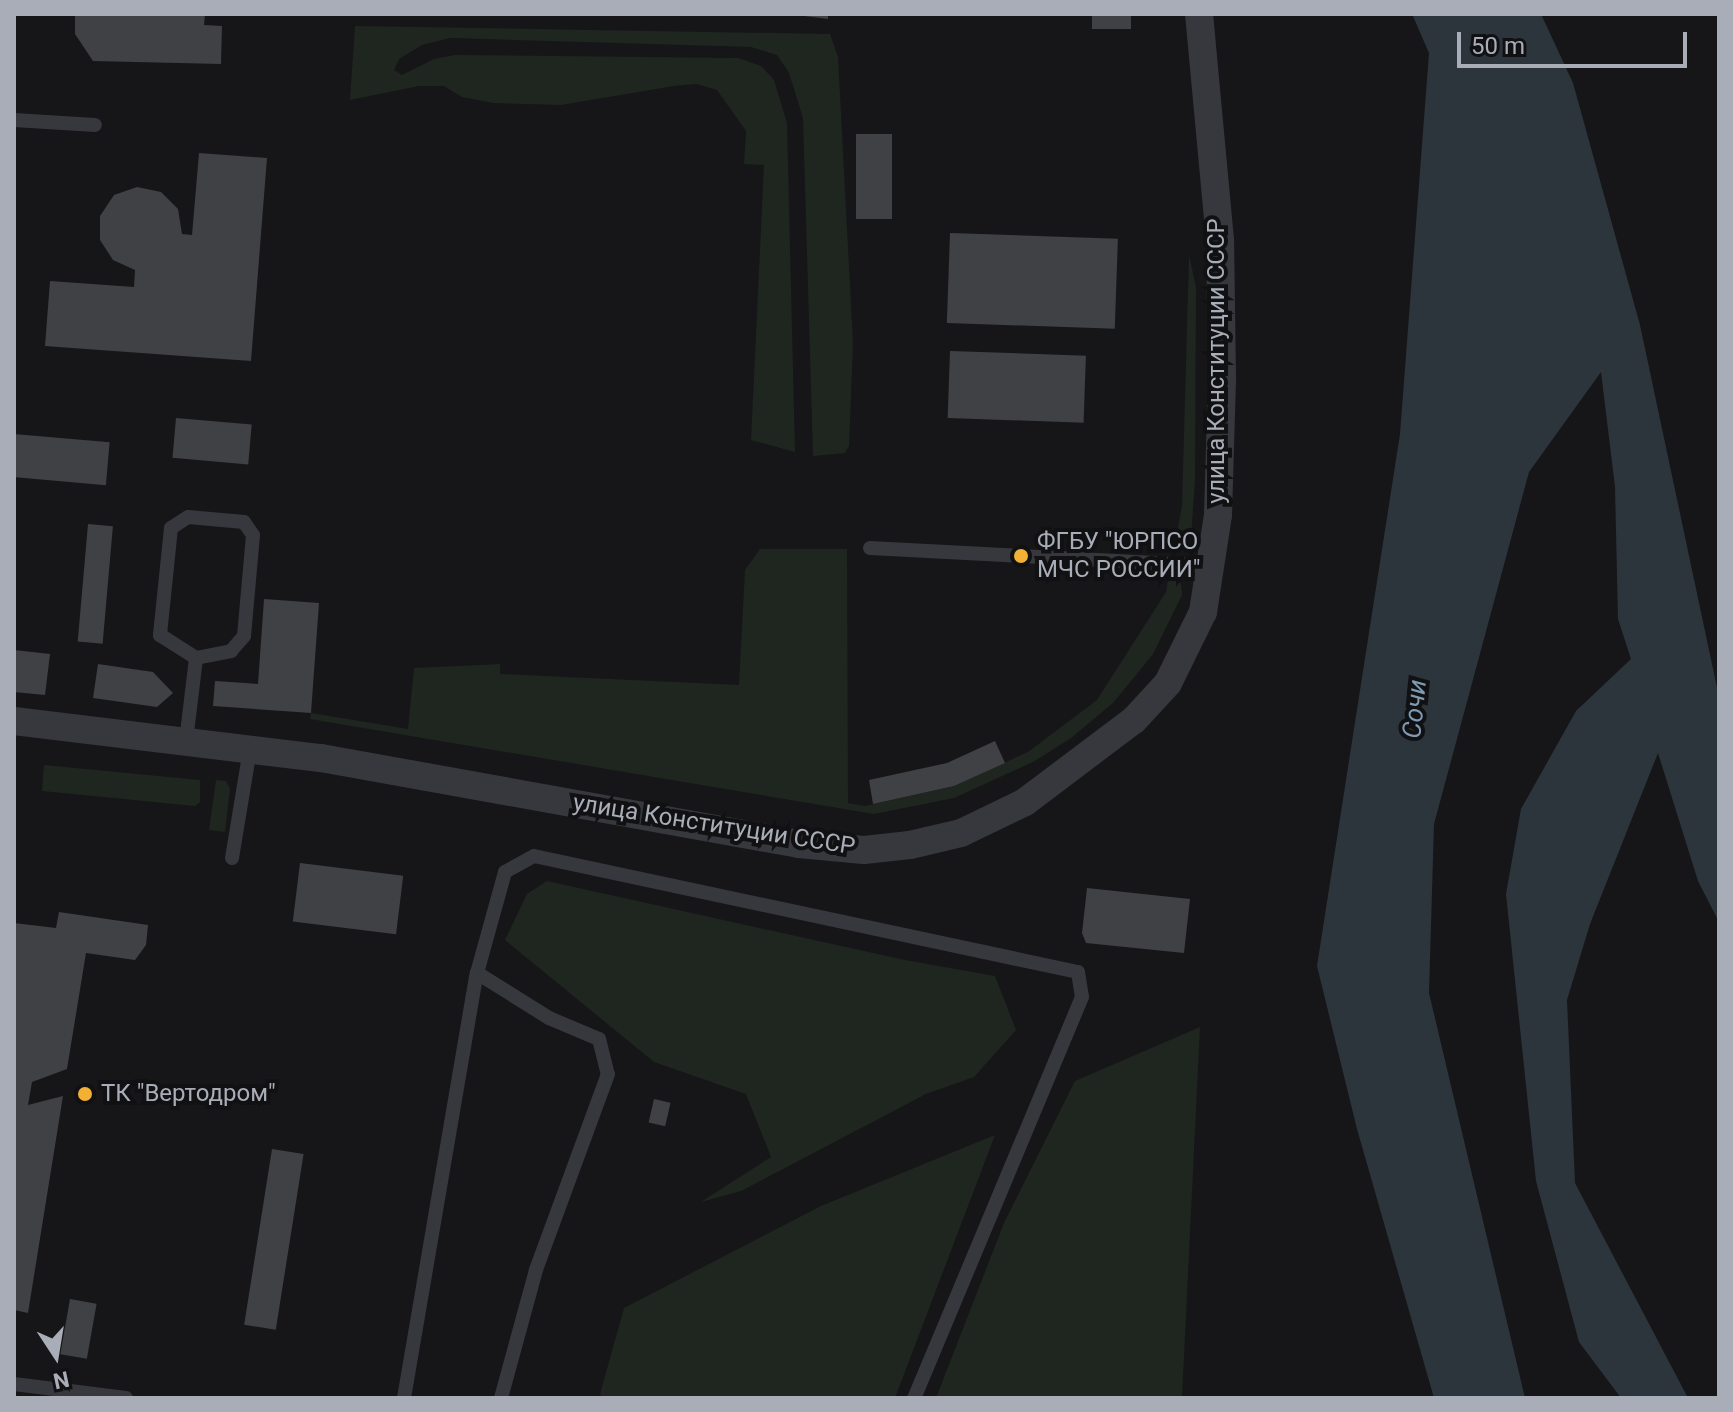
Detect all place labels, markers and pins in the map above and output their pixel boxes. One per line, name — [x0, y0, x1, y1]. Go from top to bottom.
place label: ФГБУ "ЮРПСО МЧС РОССИИ" — [1037, 528, 1200, 584]
marker: ФГБУ "ЮРПСО МЧС РОССИИ" — [1012, 547, 1030, 565]
place label: ТК "Вертодром" — [101, 1080, 276, 1108]
marker: ТК "Вертодром" — [76, 1085, 94, 1103]

